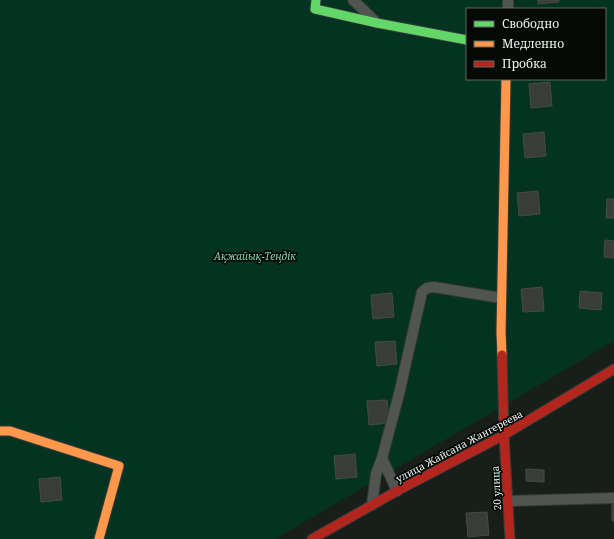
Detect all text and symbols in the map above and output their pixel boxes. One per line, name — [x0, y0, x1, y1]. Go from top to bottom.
legend — [466, 8, 606, 80]
text: Свободно — [502, 15, 559, 32]
text: Медленно — [502, 35, 564, 52]
text: Пробка — [502, 55, 547, 72]
park label: Ақжайық-Теңдік — [213, 249, 296, 263]
street label: улица Жайсана Жангереева — [393, 406, 525, 486]
street label: 20 улица — [488, 465, 504, 511]

